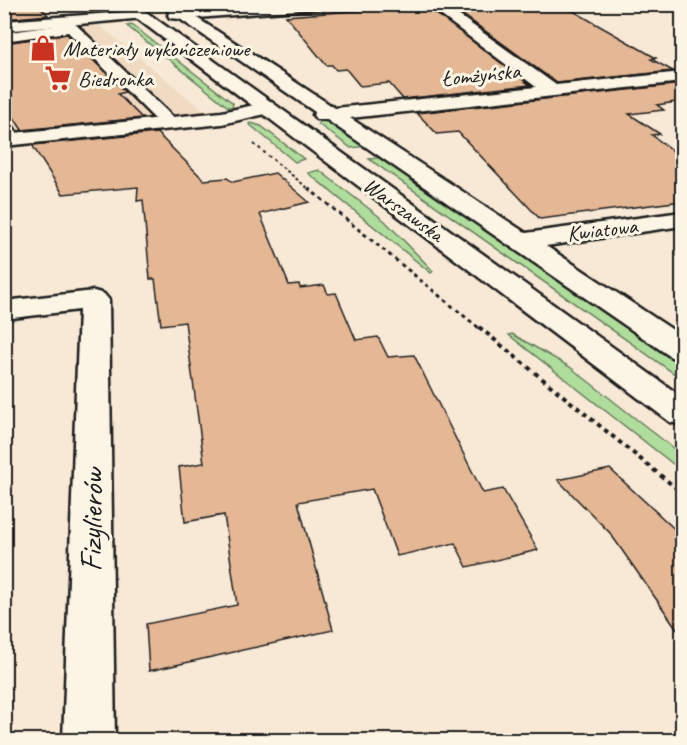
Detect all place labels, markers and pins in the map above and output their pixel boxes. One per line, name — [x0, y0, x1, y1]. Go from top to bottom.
shop icon: Materiały wykończeniowe — [28, 33, 58, 63]
place label: Materiały wykończeniowe — [63, 35, 251, 63]
supermarket icon: Biedronka — [43, 63, 73, 93]
place label: Biedronka — [78, 65, 154, 93]

